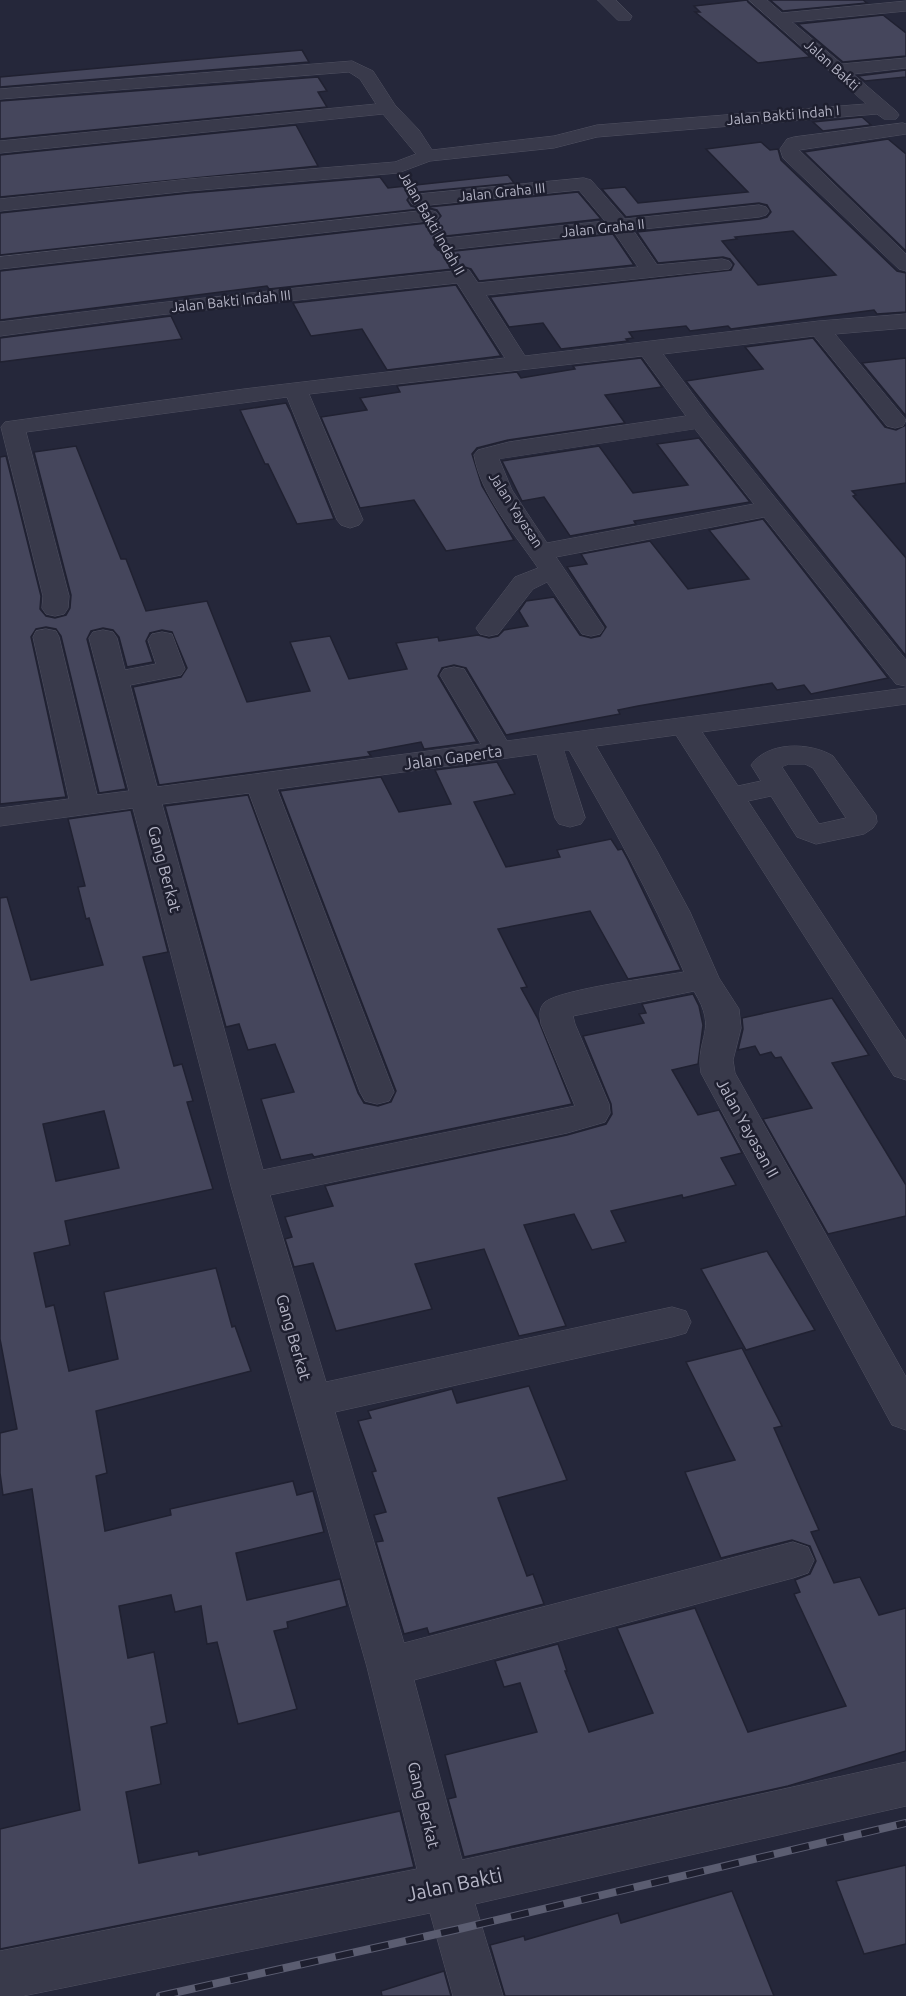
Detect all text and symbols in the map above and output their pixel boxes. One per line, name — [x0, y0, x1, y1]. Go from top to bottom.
street label: Jalan Bakti — [801, 36, 863, 94]
street label: Jalan Bakti Indah I — [726, 102, 840, 128]
street label: Jalan Bakti Indah II — [396, 168, 468, 278]
street label: Jalan Graha III — [458, 179, 546, 205]
street label: Jalan Graha II — [561, 216, 645, 240]
street label: Jalan Bakti Indah III — [170, 287, 292, 315]
street label: Jalan Yayasan — [486, 470, 546, 550]
street label: Jalan Gaperta — [403, 741, 503, 773]
street label: Gang Berkat — [145, 824, 185, 915]
street label: Jalan Yayasan II — [713, 1075, 783, 1181]
street label: Gang Berkat — [273, 1292, 315, 1383]
street label: Gang Berkat — [405, 1760, 444, 1851]
street label: Jalan Bakti — [404, 1863, 504, 1905]

